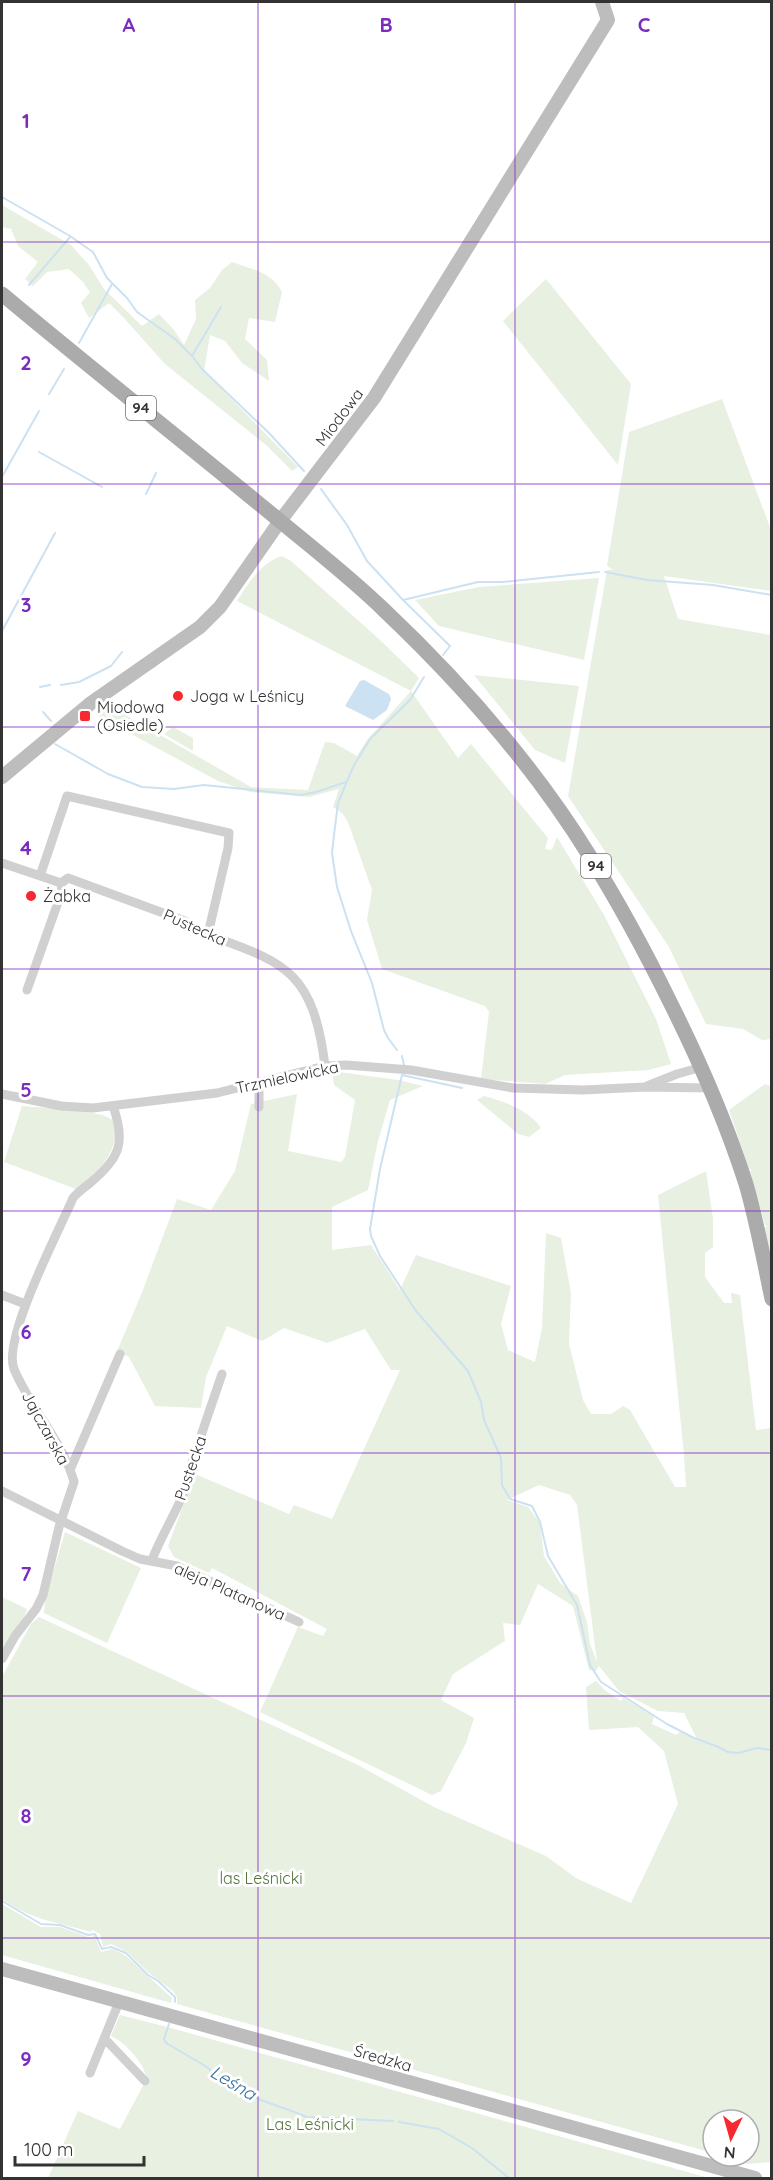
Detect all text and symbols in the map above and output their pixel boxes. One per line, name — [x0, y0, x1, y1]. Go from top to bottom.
text: A — [123, 12, 136, 37]
text: B — [379, 12, 393, 37]
text: C — [638, 12, 651, 37]
text: 1 — [22, 108, 30, 133]
text: 2 — [20, 350, 32, 375]
street label: Miodowa — [311, 384, 367, 450]
road number: 94 — [126, 396, 156, 420]
text: 3 — [21, 592, 31, 617]
place label: Joga w Leśnicy — [190, 686, 304, 706]
marker: Joga w Leśnicy — [171, 689, 185, 703]
place label: Miodowa (Osiedle) — [97, 697, 164, 735]
marker: Miodowa (Osiedle) — [78, 709, 92, 723]
text: 4 — [20, 835, 32, 860]
road number: 94 — [581, 854, 611, 878]
place label: Żabka — [43, 886, 91, 906]
marker: Żabka — [24, 889, 38, 903]
street label: Pustecka — [160, 904, 230, 950]
street label: Trzmielowicka — [234, 1056, 340, 1098]
text: 5 — [20, 1077, 32, 1102]
text: 6 — [20, 1319, 32, 1344]
street label: Jajczarska — [18, 1388, 74, 1468]
street label: Pustecka — [170, 1433, 210, 1503]
street label: aleja Platanowa — [171, 1558, 289, 1624]
text: 7 — [21, 1561, 32, 1586]
text: 8 — [21, 1803, 32, 1828]
park label: las Leśnicki — [219, 1868, 303, 1888]
street label: Średzka — [352, 2040, 414, 2076]
text: 9 — [20, 2046, 32, 2071]
water label: Leśna — [206, 2060, 261, 2106]
north arrow — [701, 2108, 761, 2168]
park label: Las Leśnicki — [266, 2114, 354, 2134]
scale bar — [15, 2129, 144, 2167]
text: 100 m — [24, 2138, 73, 2161]
text: N — [723, 2142, 736, 2163]

